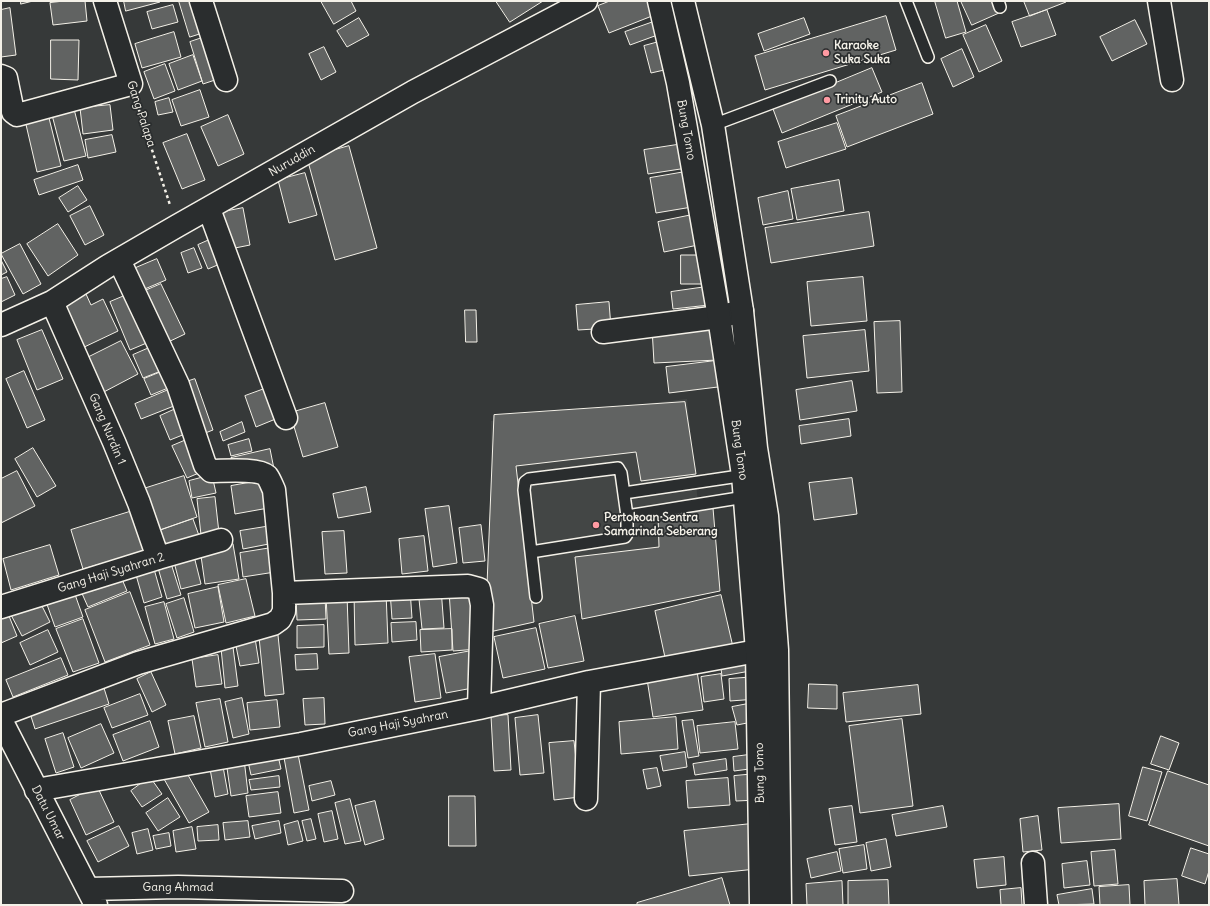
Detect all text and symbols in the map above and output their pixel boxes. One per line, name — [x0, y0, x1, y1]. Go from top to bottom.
place label: Karaoke Suka Suka — [834, 39, 890, 67]
marker: Karaoke Suka Suka — [821, 48, 831, 58]
street label: Gang Palapa — [123, 79, 159, 149]
place label: Trinity Auto — [835, 93, 897, 107]
marker: Trinity Auto — [822, 95, 832, 105]
street label: Bung Tomo — [674, 99, 698, 161]
street label: Nuruddin — [266, 142, 318, 180]
street label: Gang Nurdin 1 — [85, 391, 129, 467]
street label: Bung Tomo — [728, 419, 750, 481]
place label: Pertokoan Sentra Samarinda Seberang — [604, 511, 718, 539]
marker: Pertokoan Sentra Samarinda Seberang — [591, 520, 601, 530]
street label: Gang Haji Syahran 2 — [56, 550, 166, 596]
street label: Gang Haji Syahran — [347, 707, 449, 741]
street label: Bung Tomo — [752, 742, 768, 804]
street label: Datu Umar — [28, 783, 68, 843]
street label: Gang Ahmad — [142, 881, 214, 895]

